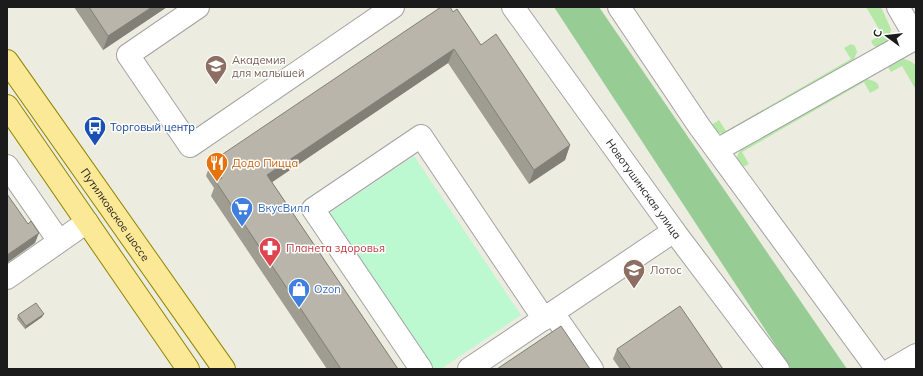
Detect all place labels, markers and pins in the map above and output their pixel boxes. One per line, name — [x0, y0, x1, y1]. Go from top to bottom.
school or university icon: Академия для малышей — [203, 53, 229, 86]
place label: Академия для малышей — [232, 53, 304, 80]
bus stop icon: Торговый центр — [82, 114, 108, 147]
place label: Торговый центр — [110, 120, 195, 134]
restaurant icon: Додо Пицца — [204, 150, 230, 183]
place label: Додо Пицца — [232, 156, 298, 170]
supermarket icon: ВкусВилл — [229, 195, 255, 228]
place label: ВкусВилл — [258, 201, 310, 215]
pharmacy icon: Планета здоровья — [257, 235, 283, 268]
place label: Планета здоровья — [286, 241, 385, 255]
school or university icon: Лотос — [621, 257, 647, 290]
place label: Лотос — [650, 263, 682, 277]
shop icon: Ozon — [286, 276, 312, 309]
place label: Ozon — [314, 282, 341, 296]

